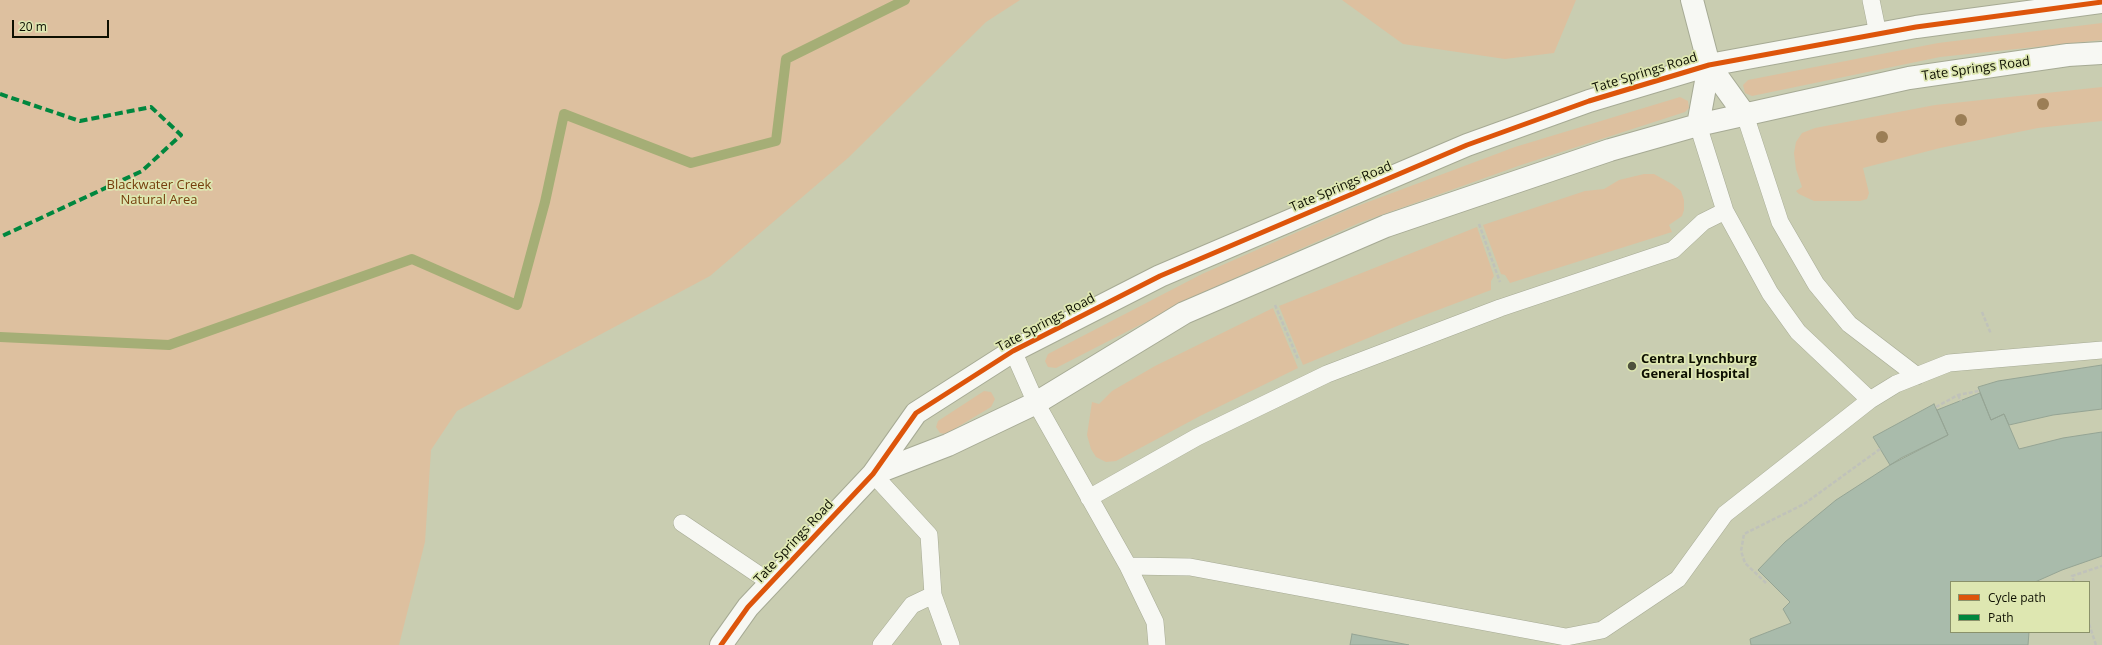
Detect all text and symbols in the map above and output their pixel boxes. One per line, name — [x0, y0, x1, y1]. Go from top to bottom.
scale bar — [14, 12, 111, 38]
text: 20 m — [19, 18, 47, 35]
street label: Tate Springs Road — [1591, 50, 1699, 96]
street label: Tate Springs Road — [1921, 54, 2031, 84]
street label: Tate Springs Road — [1288, 159, 1394, 215]
park label: Blackwater Creek Natural Area — [107, 177, 211, 208]
street label: Tate Springs Road — [994, 291, 1098, 355]
place label: Centra Lynchburg General Hospital — [1641, 351, 1757, 382]
marker: Centra Lynchburg General Hospital — [1626, 360, 1638, 372]
street label: Tate Springs Road — [751, 497, 837, 587]
legend — [1950, 581, 2090, 633]
text: Cycle path — [1988, 589, 2046, 606]
text: Path — [1988, 609, 2014, 626]

